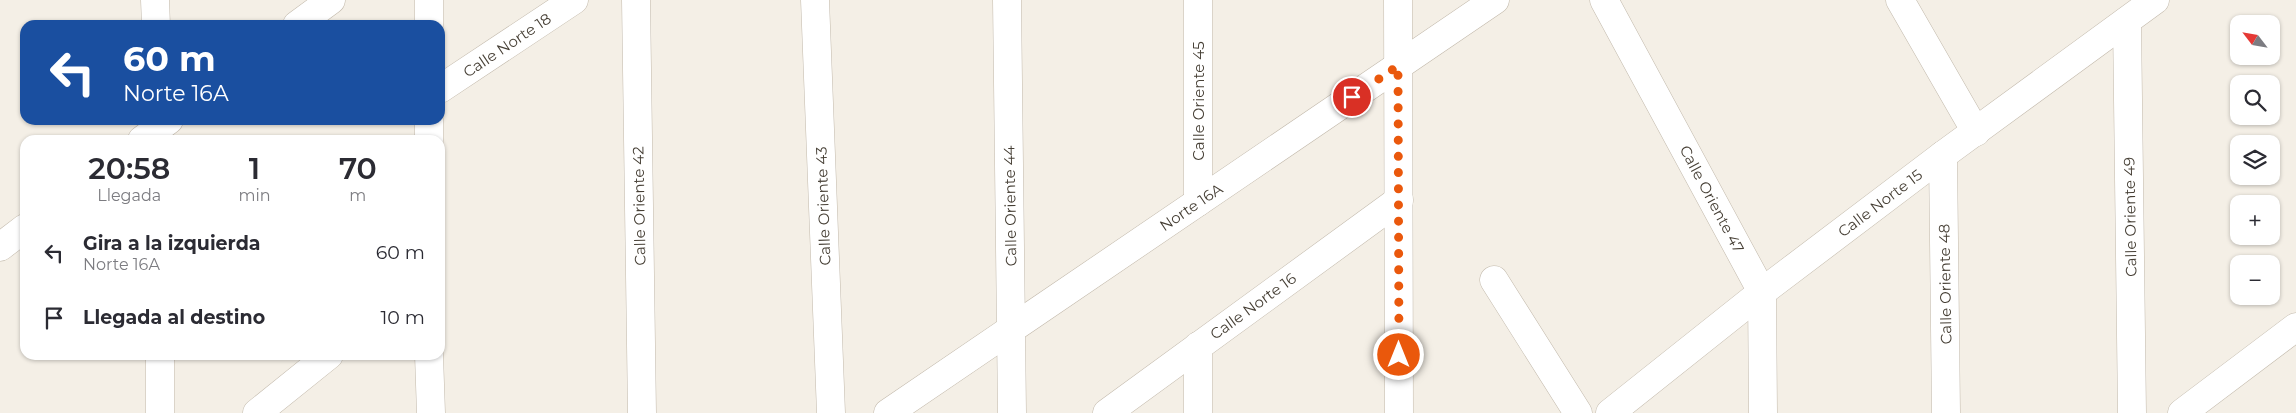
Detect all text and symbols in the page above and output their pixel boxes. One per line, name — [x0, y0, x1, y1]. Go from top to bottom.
street label: Calle Norte 18 — [459, 9, 555, 81]
north arrow — [2230, 15, 2280, 65]
map controls — [2230, 15, 2280, 305]
text: 60 m — [123, 37, 216, 80]
icon: left — [40, 40, 105, 105]
street label: Calle Oriente 45 — [1189, 41, 1208, 161]
button: search — [2230, 75, 2280, 125]
pin — [1331, 76, 1373, 118]
text: Norte 16A — [123, 80, 229, 107]
icon: arrive — [1338, 83, 1366, 111]
button: layers — [2230, 135, 2280, 185]
street label: Calle Oriente 47 — [1676, 142, 1748, 256]
street label: Calle Oriente 44 — [999, 145, 1021, 267]
street label: Calle Oriente 42 — [628, 146, 650, 266]
street label: Calle Oriente 43 — [811, 146, 835, 266]
text: 20:58 — [88, 150, 170, 187]
text: 1 — [249, 150, 260, 187]
text: 70 — [339, 150, 377, 187]
street label: Calle Oriente 49 — [2119, 157, 2141, 277]
street label: Calle Norte 15 — [1834, 165, 1926, 241]
street label: Norte 16A — [1156, 179, 1226, 235]
text: Llegada — [97, 186, 161, 205]
text: min — [239, 186, 271, 205]
text: m — [349, 186, 366, 205]
button: + — [2230, 195, 2280, 245]
street label: Calle Oriente 48 — [1934, 224, 1956, 344]
text: Gira a la izquierda — [83, 232, 261, 255]
icon: left — [40, 239, 68, 267]
text: 60 m — [376, 241, 425, 264]
text: Norte 16A — [83, 255, 160, 274]
button: − — [2230, 255, 2280, 305]
street label: Calle Norte 16 — [1206, 268, 1300, 344]
icon: arrive — [40, 304, 68, 332]
text: Llegada al destino — [83, 306, 265, 329]
text: 10 m — [380, 306, 425, 329]
position arrow — [1372, 328, 1424, 380]

